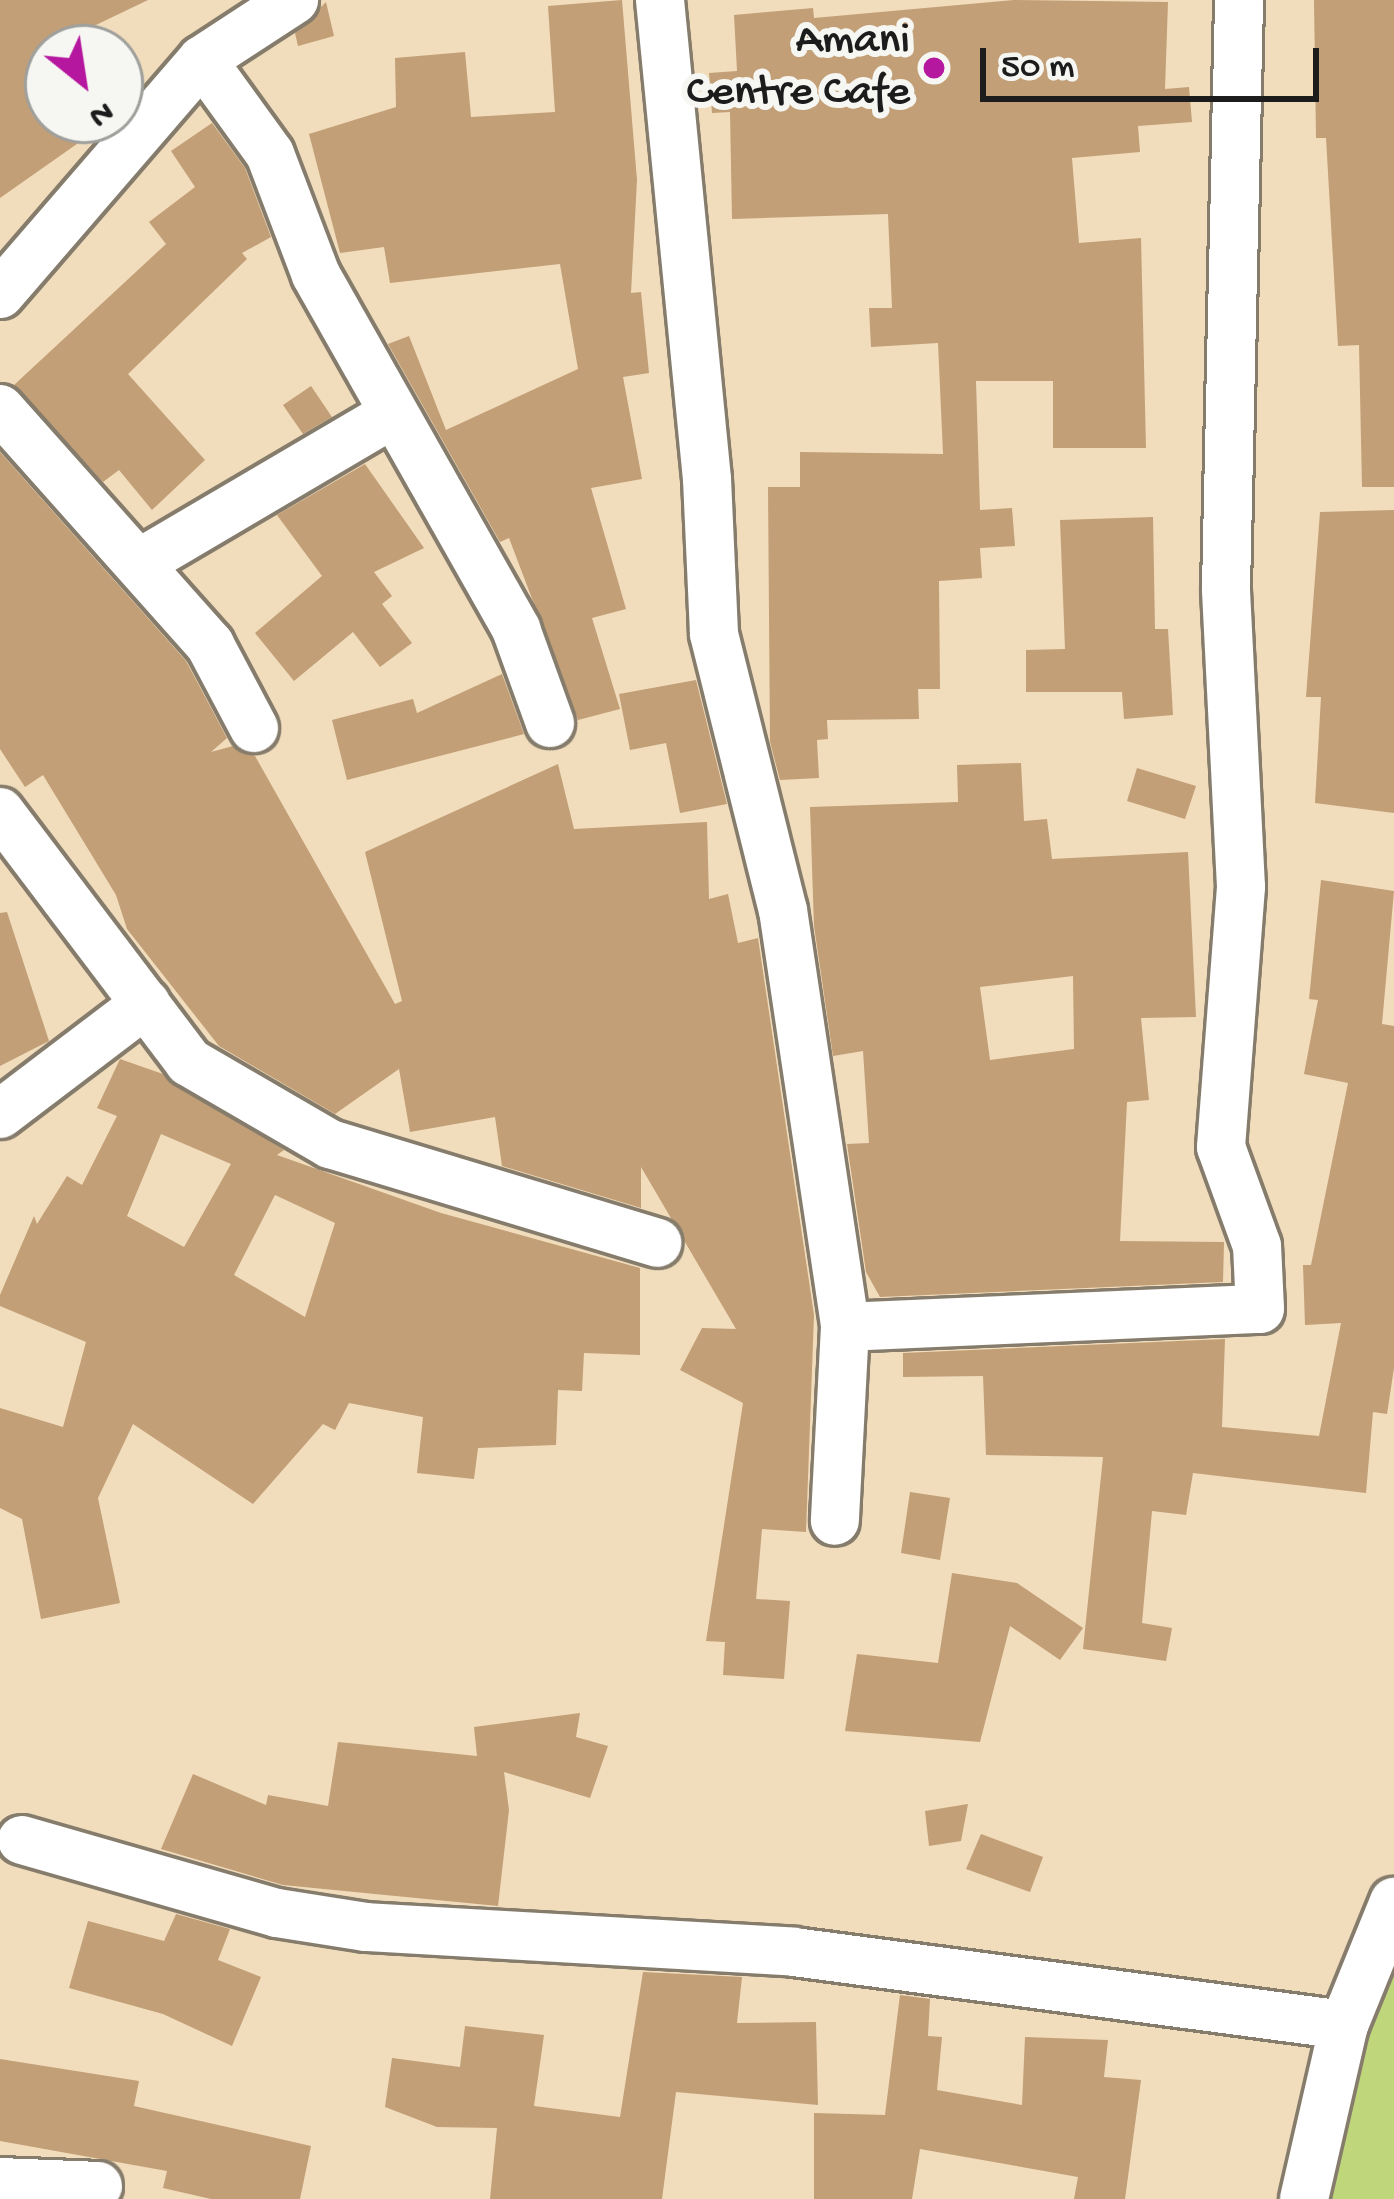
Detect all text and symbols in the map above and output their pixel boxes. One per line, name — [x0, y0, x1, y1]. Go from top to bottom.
place label: Amani Centre Cafe — [686, 15, 910, 121]
north arrow — [24, 24, 144, 144]
scale bar — [986, 24, 1325, 98]
text: 50 m — [1001, 47, 1074, 90]
marker: Amani Centre Cafe — [921, 55, 947, 81]
text: N — [82, 91, 119, 134]

